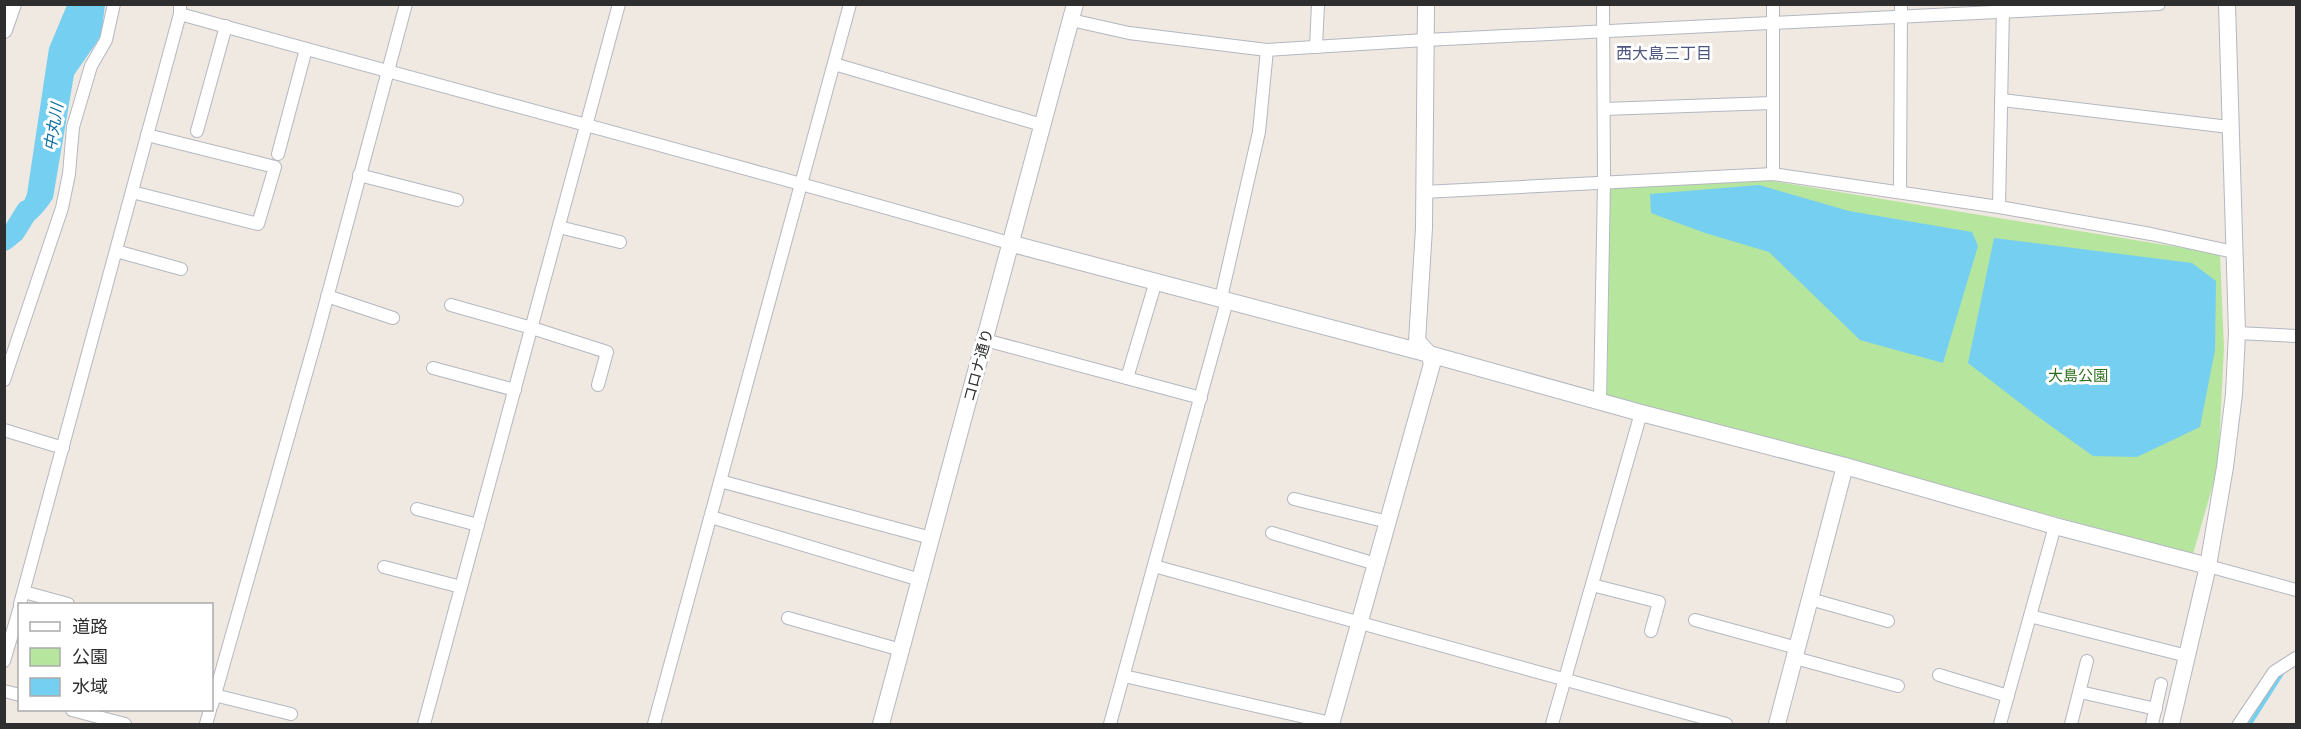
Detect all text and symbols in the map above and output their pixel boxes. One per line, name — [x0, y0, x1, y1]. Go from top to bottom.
district label: 西大島三丁目 — [1616, 43, 1712, 63]
water label: 中丸川 — [39, 100, 67, 152]
street label: コロナ通り — [959, 326, 997, 404]
park label: 大島公園 — [2048, 366, 2108, 385]
legend — [18, 603, 213, 711]
text: 道路 — [72, 616, 108, 637]
text: 公園 — [72, 646, 108, 667]
text: 水域 — [72, 676, 108, 697]

